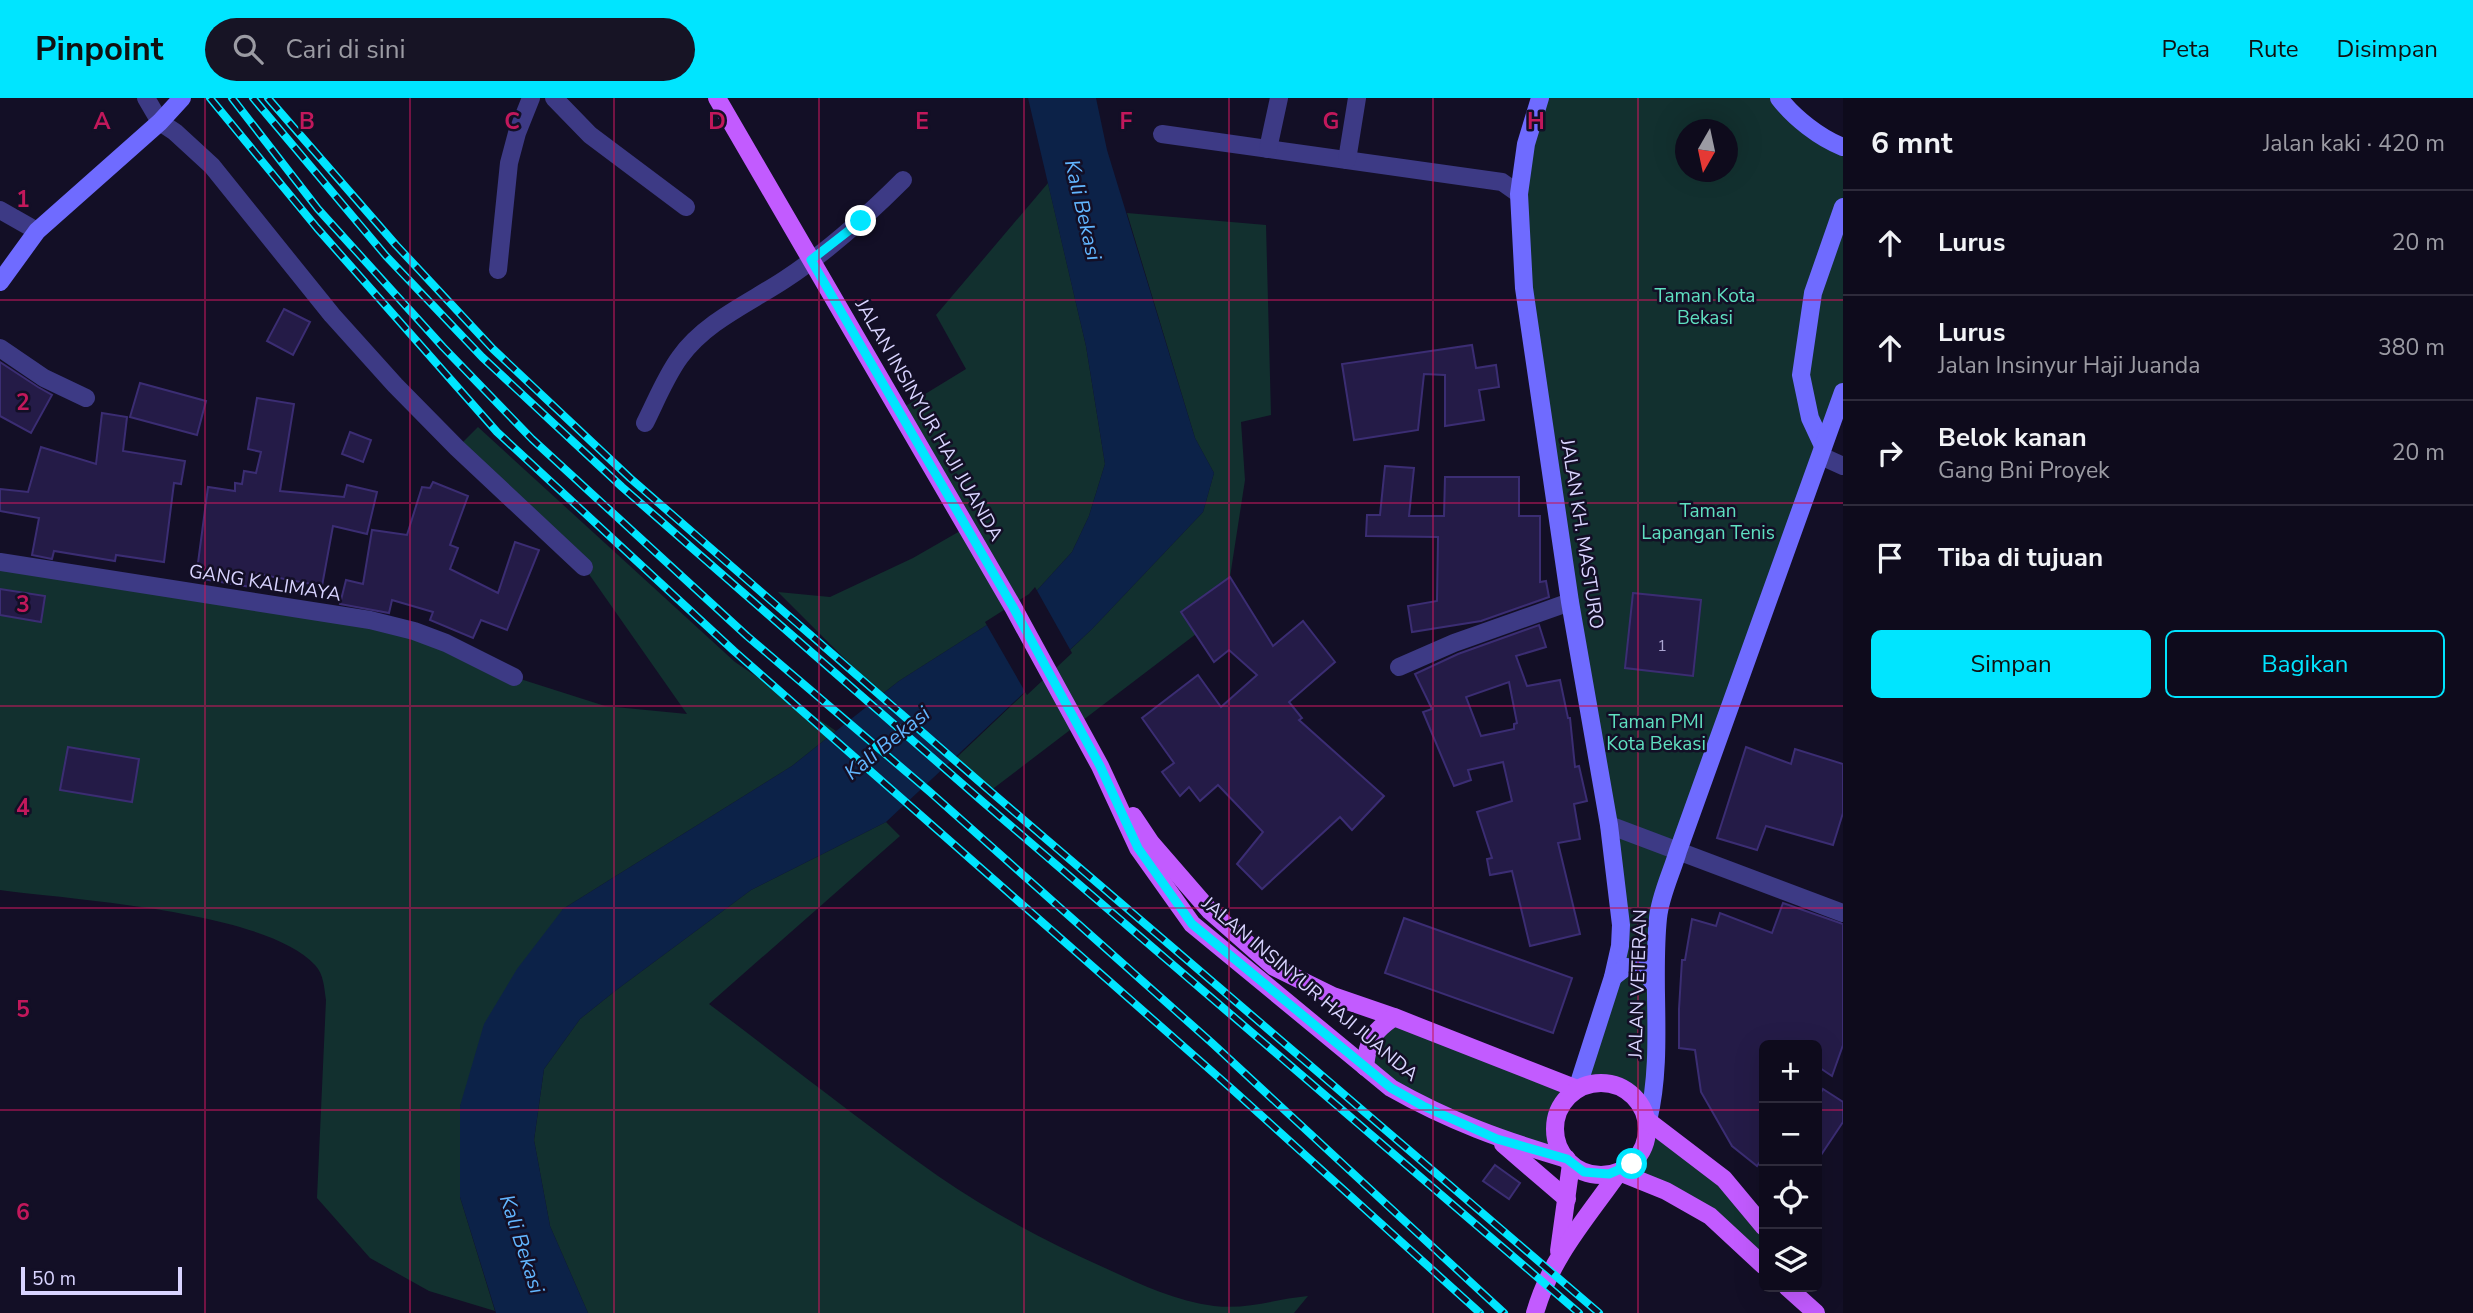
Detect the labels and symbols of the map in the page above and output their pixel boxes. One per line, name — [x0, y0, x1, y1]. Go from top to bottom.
text: A — [93, 106, 111, 137]
text: B — [299, 106, 315, 137]
text: C — [504, 106, 520, 137]
text: D — [708, 106, 726, 137]
text: E — [915, 106, 929, 137]
text: F — [1120, 106, 1133, 137]
text: G — [1323, 106, 1339, 137]
text: H — [1527, 106, 1545, 137]
north arrow — [1675, 119, 1738, 182]
water label: Kali Bekasi — [1058, 157, 1108, 264]
text: 1 — [16, 184, 30, 215]
route end — [845, 205, 876, 236]
park label: Taman Kota Bekasi — [1655, 283, 1755, 331]
street label: JALAN INSINYUR HAJI JUANDA — [848, 293, 1009, 546]
text: 2 — [16, 387, 30, 418]
street label: JALAN KH. MASTURO — [1554, 436, 1610, 631]
park label: Taman Lapangan Tenis — [1641, 498, 1775, 546]
street label: GANG KALIMAYA — [187, 558, 343, 608]
text: 3 — [16, 589, 30, 620]
house number: 1 — [1657, 635, 1667, 657]
water label: Kali Bekasi — [838, 699, 937, 786]
park label: Taman PMI Kota Bekasi — [1606, 709, 1706, 757]
text: 4 — [16, 792, 30, 823]
street label: JALAN INSINYUR HAJI JUANDA — [1195, 890, 1424, 1087]
street label: JALAN VETERAN — [1622, 909, 1654, 1060]
text: 5 — [16, 994, 30, 1025]
route start — [1616, 1148, 1647, 1179]
water label: Kali Bekasi — [493, 1191, 552, 1298]
text: 6 — [16, 1197, 30, 1228]
scale bar — [21, 1264, 182, 1296]

